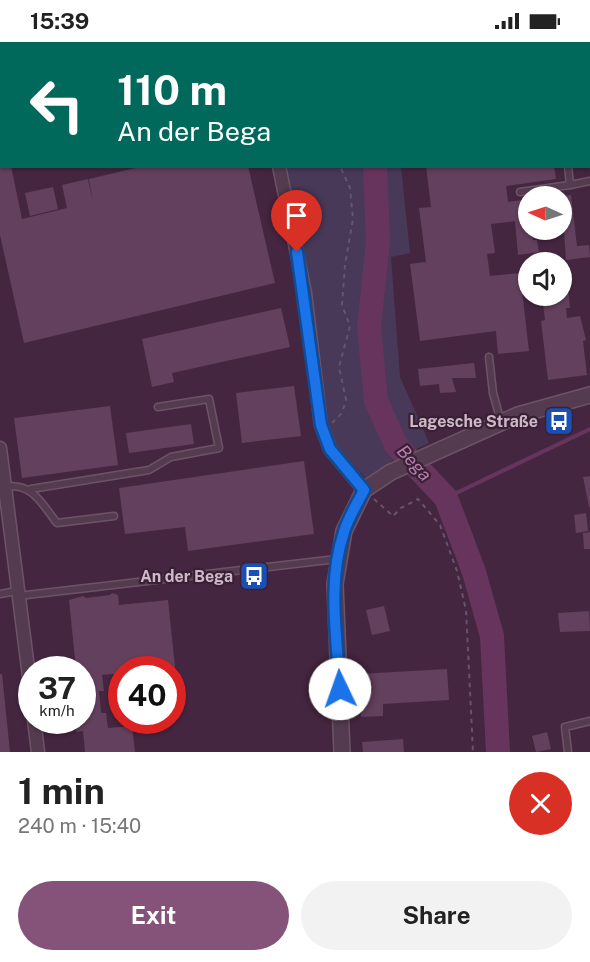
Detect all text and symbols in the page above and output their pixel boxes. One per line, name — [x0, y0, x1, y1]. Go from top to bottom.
text: 15:39 — [30, 8, 89, 34]
text: 110 m — [117, 65, 227, 114]
icon: left — [18, 66, 96, 144]
text: An der Bega — [117, 115, 271, 147]
north arrow — [518, 186, 572, 240]
map controls — [518, 186, 572, 306]
pin — [271, 190, 322, 252]
icon: arrive — [280, 199, 313, 232]
button: sound — [518, 252, 572, 306]
bus stop icon: Lagesche Straße — [543, 405, 575, 437]
place label: Lagesche Straße — [409, 412, 538, 431]
water label: Bega — [393, 440, 436, 485]
bus stop icon: An der Bega — [238, 560, 270, 592]
place label: An der Bega — [140, 567, 233, 586]
speed limit sign: 40 — [108, 656, 186, 734]
position arrow — [308, 657, 372, 721]
text: 37 — [38, 670, 76, 706]
text: km/h — [39, 702, 75, 719]
text: 1 min — [18, 770, 105, 812]
button: close — [509, 772, 572, 835]
text: 240 m · 15:40 — [18, 814, 141, 838]
button: Exit — [18, 881, 289, 950]
button: Share — [301, 881, 572, 950]

